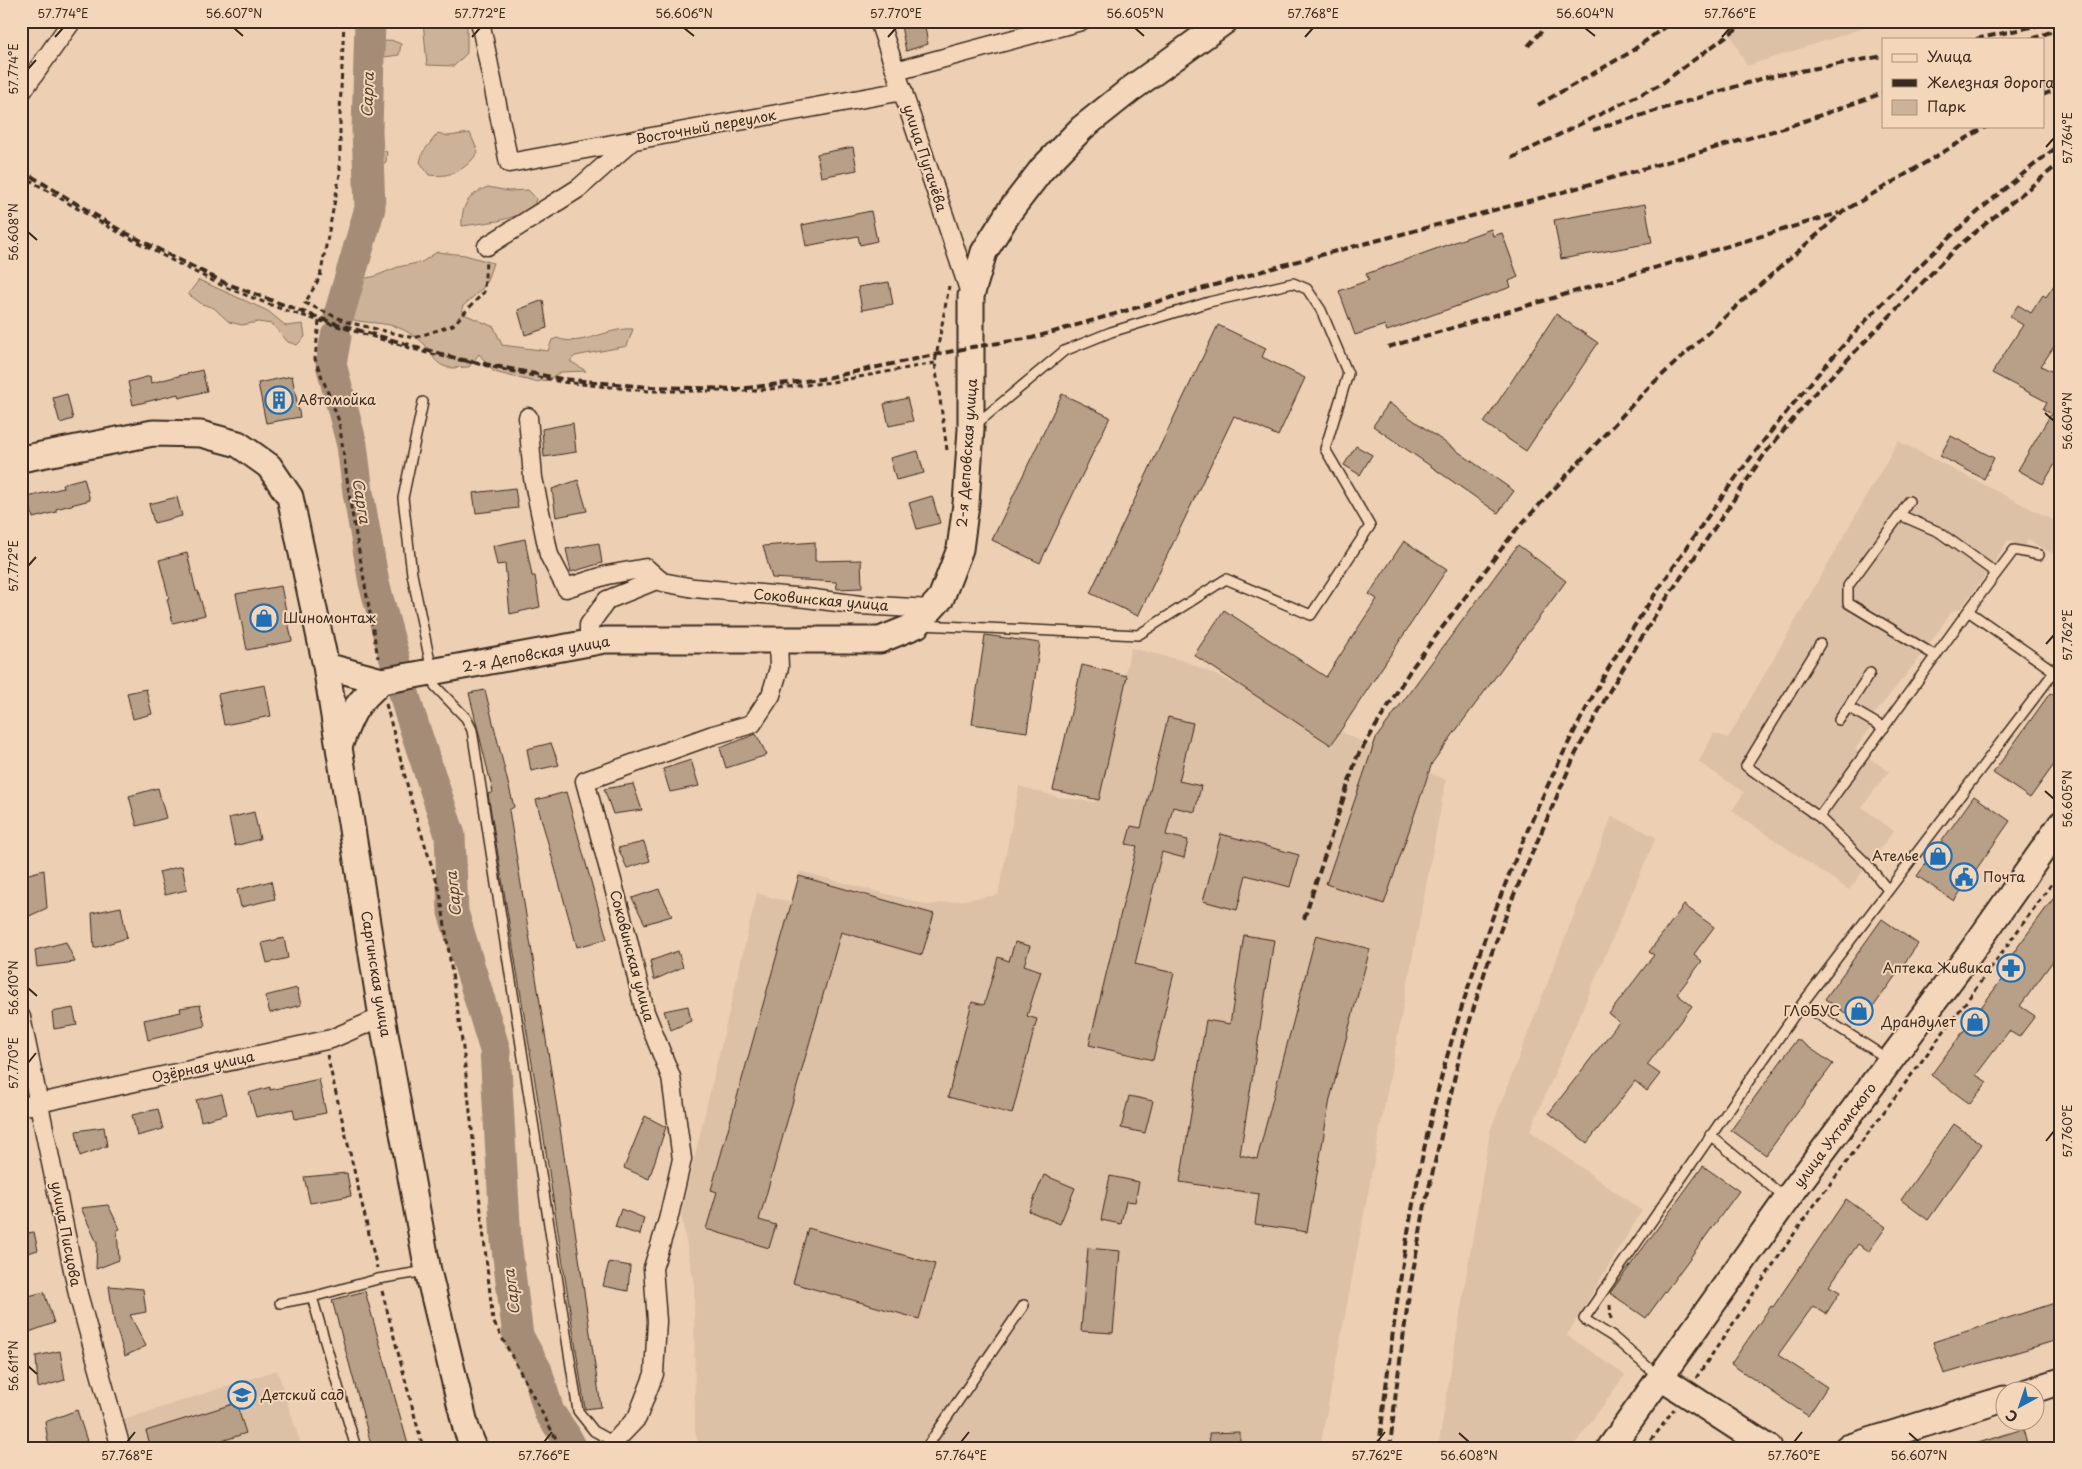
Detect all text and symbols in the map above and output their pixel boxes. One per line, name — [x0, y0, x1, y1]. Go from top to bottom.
text: 57.774°E — [37, 4, 89, 22]
text: 56.607°N — [205, 4, 263, 22]
text: 57.772°E — [454, 4, 506, 22]
text: 56.606°N — [655, 4, 713, 22]
text: 57.770°E — [870, 4, 922, 22]
text: 56.605°N — [1106, 4, 1164, 22]
text: 57.768°E — [1287, 4, 1339, 22]
text: 56.604°N — [1556, 4, 1614, 22]
text: 57.766°E — [1704, 4, 1756, 22]
legend — [1882, 38, 2044, 128]
text: 57.774°E — [4, 43, 22, 95]
text: Улица — [1927, 44, 1972, 67]
text: Железная дорога — [1927, 70, 2055, 93]
water label: Сарга — [354, 71, 379, 118]
text: Парк — [1927, 94, 1966, 117]
street label: улица Пугачёва — [898, 101, 953, 214]
street label: Восточный переулок — [634, 104, 778, 149]
text: 57.764°E — [2058, 112, 2076, 164]
text: 56.608°N — [4, 203, 22, 261]
street label: 2-я Деповская улица — [951, 378, 982, 528]
building icon: Автомойка — [264, 385, 294, 415]
place label: Автомойка — [298, 389, 376, 410]
text: 56.604°N — [2058, 392, 2076, 450]
water label: Сарга — [348, 477, 377, 526]
text: 57.772°E — [4, 540, 22, 592]
street label: Соковинская улица — [753, 583, 890, 616]
shop icon: Шиномонтаж — [249, 603, 279, 633]
place label: Шиномонтаж — [283, 607, 377, 628]
text: 57.762°E — [2058, 609, 2076, 661]
street label: 2-я Деповская улица — [461, 630, 611, 677]
text: 56.605°N — [2058, 770, 2076, 828]
shop icon: Ателье — [1923, 841, 1953, 871]
place label: Ателье — [1872, 845, 1919, 866]
public building icon: Почта — [1949, 862, 1979, 892]
place label: Почта — [1983, 866, 2025, 887]
water label: Сарга — [439, 870, 466, 918]
street label: Соковинская улица — [605, 888, 660, 1024]
street label: Саргинская улица — [356, 909, 397, 1039]
pharmacy icon: Аптека Живика — [1996, 953, 2026, 983]
place label: Аптека Живика — [1883, 957, 1992, 978]
text: 56.610°N — [4, 960, 22, 1016]
shop icon: ГЛОБУС — [1844, 996, 1874, 1026]
place label: ГЛОБУС — [1784, 1000, 1840, 1021]
shop icon: Драндулет — [1960, 1007, 1990, 1037]
place label: Драндулет — [1880, 1011, 1956, 1032]
text: 57.770°E — [4, 1037, 22, 1089]
street label: Озёрная улица — [150, 1045, 256, 1088]
street label: улица Ухтомского — [1788, 1078, 1881, 1191]
text: 57.760°E — [2058, 1104, 2076, 1158]
street label: улица Писцова — [46, 1180, 87, 1289]
water label: Сарга — [496, 1268, 525, 1316]
text: 56.611°N — [4, 1340, 22, 1392]
school or university icon: Детский сад — [227, 1380, 257, 1410]
north arrow — [1994, 1382, 2044, 1432]
place label: Детский сад — [260, 1384, 344, 1405]
text: С — [2001, 1405, 2022, 1428]
text: 57.768°E — [101, 1446, 153, 1464]
text: 57.766°E — [518, 1446, 570, 1464]
text: 57.764°E — [935, 1446, 987, 1464]
text: 57.762°E — [1351, 1446, 1403, 1464]
text: 56.608°N — [1440, 1446, 1498, 1464]
text: 57.760°E — [1767, 1446, 1821, 1464]
text: 56.607°N — [1890, 1446, 1948, 1464]

